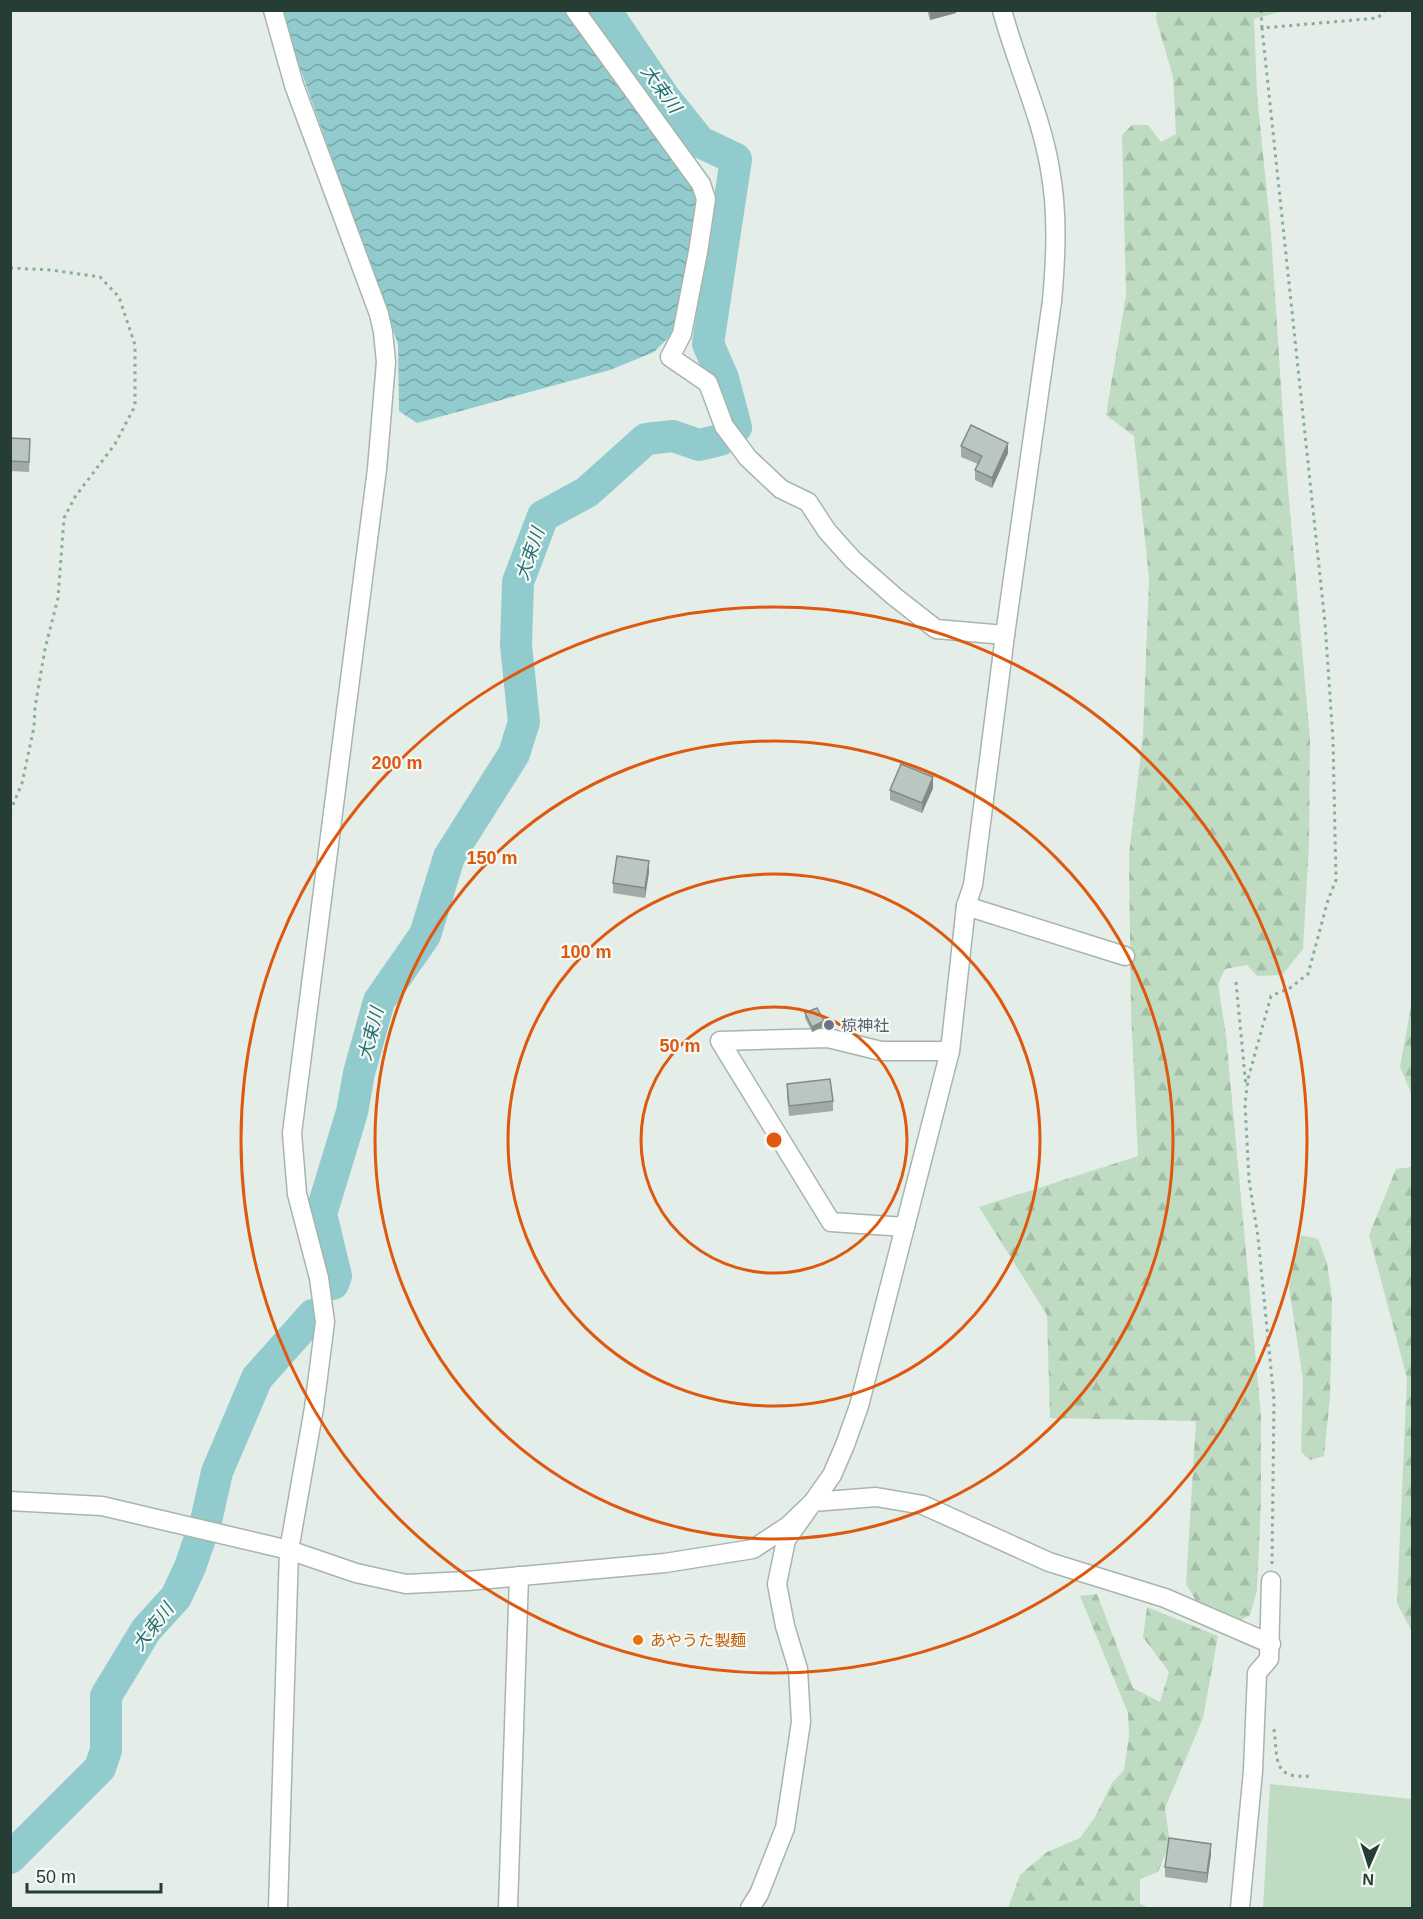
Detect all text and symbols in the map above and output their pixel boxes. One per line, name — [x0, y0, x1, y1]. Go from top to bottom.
water label: 大束川 — [637, 61, 686, 118]
water label: 大束川 — [512, 523, 549, 583]
text: 200 m — [371, 753, 423, 773]
text: 150 m — [466, 848, 518, 868]
text: 100 m — [560, 942, 612, 962]
water label: 大束川 — [355, 1003, 388, 1063]
place label: 椋神社 — [841, 1017, 889, 1034]
marker: 椋神社 — [822, 1018, 836, 1032]
text: 50 m — [659, 1036, 701, 1056]
centre of rings — [764, 1130, 784, 1150]
water label: 大束川 — [128, 1598, 179, 1654]
place label: あやうた製麺 — [650, 1632, 746, 1649]
marker: あやうた製麺 — [631, 1633, 645, 1647]
north arrow — [1339, 1835, 1399, 1895]
scale bar — [27, 1856, 160, 1894]
text: 50 m — [36, 1867, 76, 1887]
text: N — [1362, 1871, 1374, 1888]

